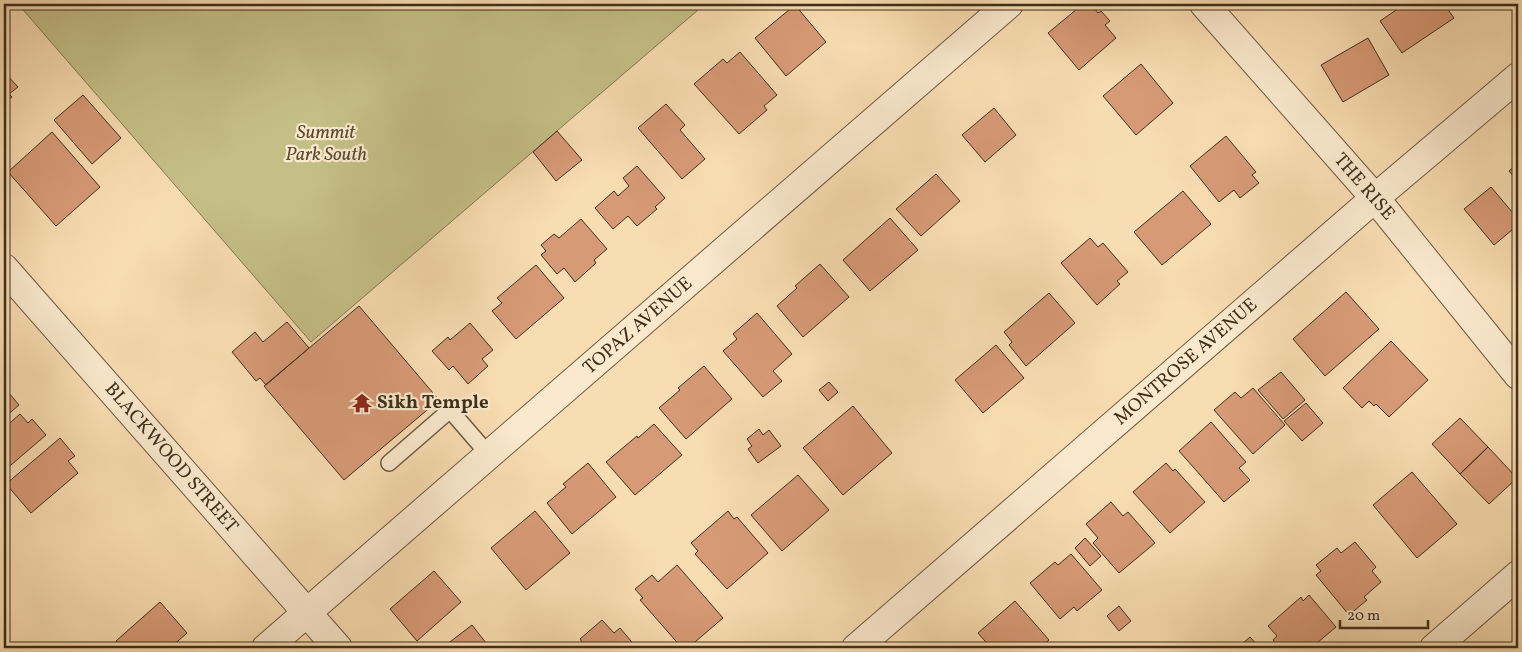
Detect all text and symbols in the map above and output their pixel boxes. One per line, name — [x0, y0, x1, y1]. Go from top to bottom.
park label: Summit Park South — [285, 120, 367, 168]
street label: THE RISE — [1327, 148, 1401, 226]
street label: TOPAZ AVENUE — [578, 271, 698, 381]
street label: MONTROSE AVENUE — [1109, 292, 1263, 432]
street label: BLACKWOOD STREET — [98, 377, 244, 539]
place label: Sikh Temple — [377, 390, 489, 416]
temple icon: Sikh Temple — [351, 392, 373, 414]
scale bar — [1340, 597, 1427, 629]
text: 20 m — [1347, 606, 1380, 627]

